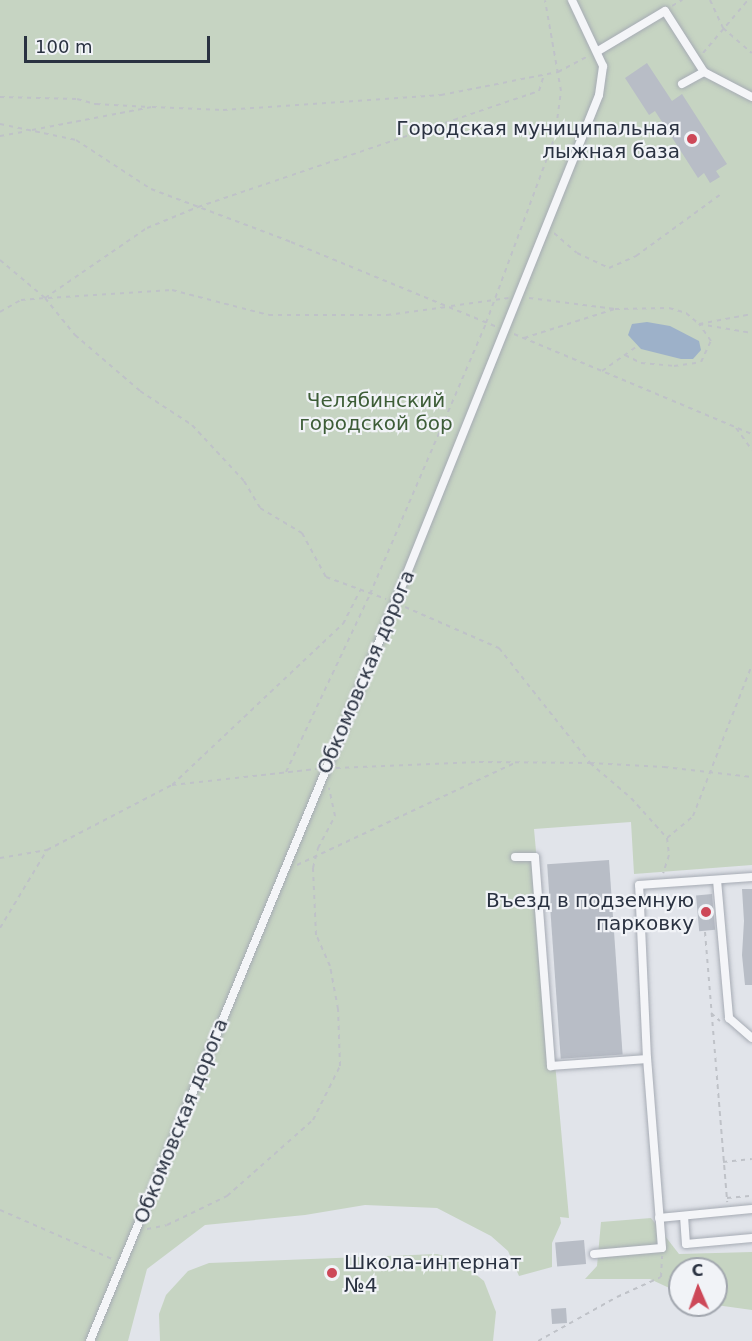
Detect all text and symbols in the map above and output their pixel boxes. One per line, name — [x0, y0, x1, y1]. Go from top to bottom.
scale bar — [27, 24, 213, 62]
text: 100 m — [35, 36, 93, 57]
place label: Городская муниципальная лыжная база — [396, 116, 680, 163]
marker: Городская муниципальная лыжная база — [685, 132, 699, 146]
park label: Челябинский городской бор — [299, 388, 453, 435]
street label: Обкомовская дорога — [312, 567, 420, 777]
place label: Въезд в подземную парковку — [486, 888, 694, 935]
marker: Въезд в подземную парковку — [699, 905, 713, 919]
street label: Обкомовская дорога — [129, 1015, 233, 1227]
place label: Школа-интернат №4 — [344, 1250, 522, 1297]
north arrow — [668, 1257, 728, 1317]
text: С — [691, 1261, 704, 1280]
marker: Школа-интернат №4 — [325, 1266, 339, 1280]

